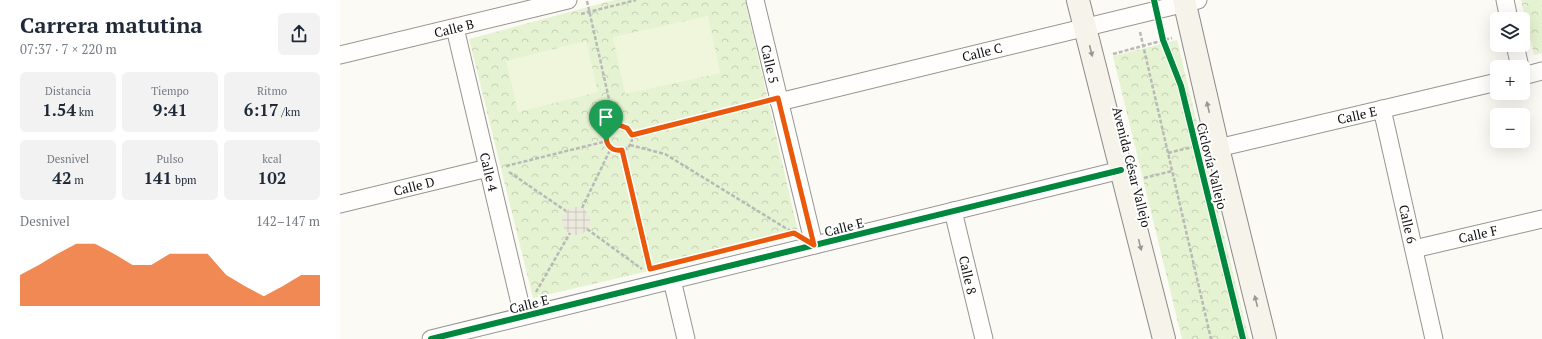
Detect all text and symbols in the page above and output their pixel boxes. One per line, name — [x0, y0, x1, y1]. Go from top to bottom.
text: Carrera matutina — [20, 10, 203, 39]
map controls — [1490, 12, 1530, 148]
button: layers — [1490, 12, 1530, 52]
button: share — [278, 13, 320, 55]
street label: Calle B — [432, 14, 476, 42]
street label: Calle C — [960, 38, 1004, 66]
text: 07:37 · 7 × 220 m — [20, 40, 117, 58]
street label: Calle 5 — [757, 43, 783, 85]
one-way arrow — [1088, 46, 1094, 58]
button: + — [1490, 60, 1530, 100]
text: Distancia — [45, 84, 91, 98]
text: Tiempo — [151, 84, 189, 98]
text: Ritmo — [257, 84, 287, 98]
text: 1.54 — [42, 98, 76, 121]
text: 9:41 — [153, 98, 187, 121]
text: 6:17 — [244, 98, 279, 121]
pin — [589, 100, 623, 141]
one-way arrow — [1205, 101, 1211, 113]
street label: Calle E — [1335, 102, 1379, 128]
text: km — [76, 105, 94, 119]
text: /km — [279, 105, 300, 119]
street label: Avenida César Vallejo — [1108, 105, 1156, 229]
icon: arrive — [595, 106, 617, 128]
button: − — [1490, 108, 1530, 148]
street label: Ciclovía Vallejo — [1193, 121, 1231, 211]
street label: Calle 4 — [476, 151, 503, 193]
text: Desnivel — [47, 152, 89, 166]
text: Pulso — [156, 152, 184, 166]
text: kcal — [262, 152, 282, 166]
text: 42 — [52, 166, 72, 189]
text: 141 — [143, 166, 172, 189]
text: 102 — [258, 166, 286, 189]
street label: Calle D — [392, 172, 436, 200]
text: m — [72, 173, 84, 187]
text: bpm — [172, 173, 197, 187]
street label: Calle 6 — [1395, 203, 1421, 245]
text: Desnivel — [20, 212, 70, 230]
text: 142–147 m — [256, 212, 320, 230]
street label: Calle E — [822, 213, 866, 241]
street label: Calle F — [1457, 221, 1499, 247]
one-way arrow — [1137, 240, 1143, 252]
street label: Calle 8 — [955, 254, 981, 296]
street label: Calle E — [507, 290, 551, 318]
one-way arrow — [1253, 295, 1259, 307]

